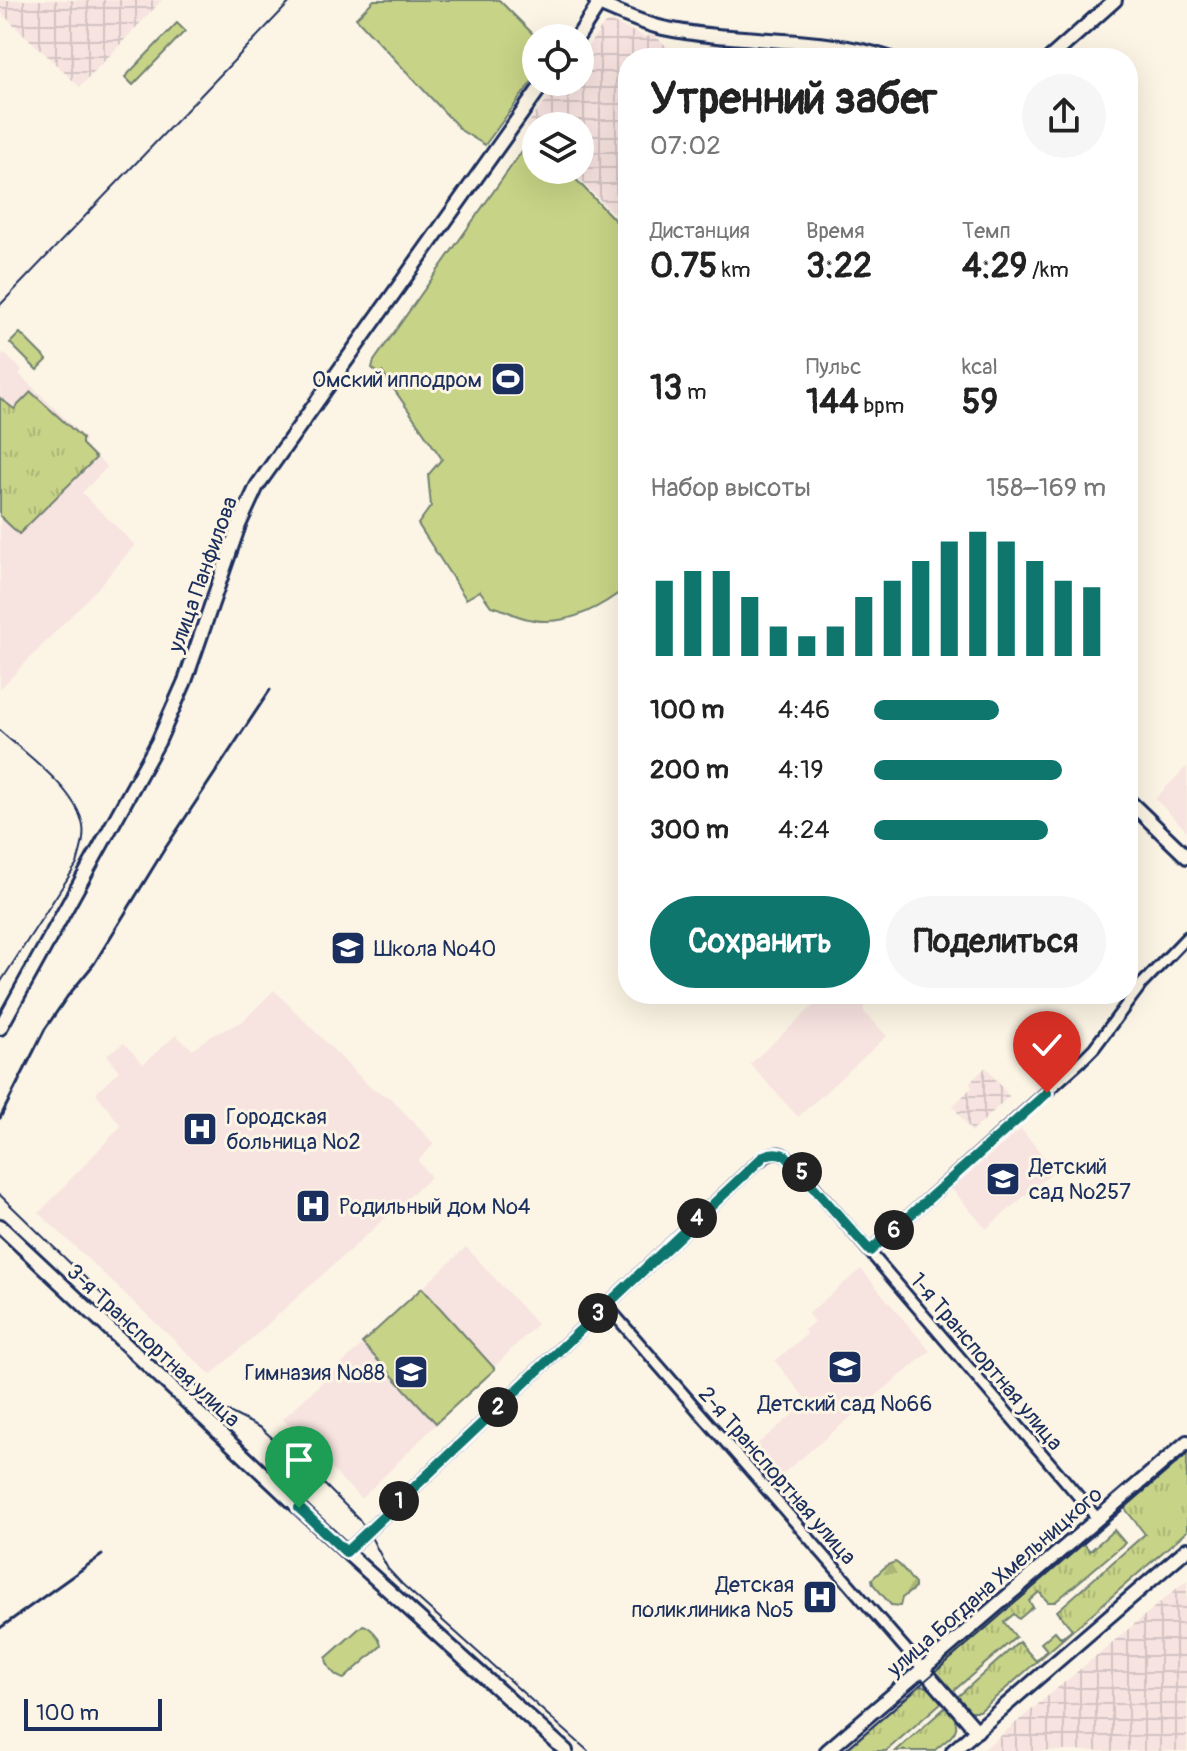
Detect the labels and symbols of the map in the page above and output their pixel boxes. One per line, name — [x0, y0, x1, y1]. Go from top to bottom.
sports icon: Омский ипподром — [489, 360, 527, 398]
place label: Омский ипподром — [312, 366, 482, 394]
street label: улица Панфилова — [161, 493, 244, 657]
school or university icon: Школа №40 — [329, 929, 367, 967]
place label: Школа №40 — [374, 935, 496, 963]
pin — [1013, 1011, 1081, 1093]
place label: Городская больница №2 — [226, 1103, 361, 1156]
hospital icon: Городская больница №2 — [181, 1110, 219, 1148]
pin: 5 — [782, 1152, 822, 1192]
place label: Детский сад №257 — [1028, 1153, 1131, 1206]
school or university icon: Детский сад №257 — [984, 1160, 1022, 1198]
hospital icon: Родильный дом №4 — [294, 1187, 332, 1225]
place label: Родильный дом №4 — [339, 1193, 531, 1221]
pin: 4 — [677, 1198, 717, 1238]
pin: 6 — [874, 1210, 914, 1250]
street label: 3-я Транспортная улица — [61, 1258, 246, 1433]
street label: 1-я Транспортная улица — [904, 1267, 1069, 1456]
pin: 3 — [578, 1293, 618, 1333]
school or university icon: Детский сад №66 — [826, 1348, 864, 1386]
school or university icon: Гимназия №88 — [392, 1353, 430, 1391]
place label: Гимназия №88 — [245, 1359, 385, 1387]
street label: 2-я Транспортная улица — [692, 1381, 862, 1571]
pin: 2 — [478, 1387, 518, 1427]
place label: Детский сад №66 — [757, 1390, 932, 1418]
pin — [265, 1426, 333, 1508]
street label: улица Богдана Хмельницкого — [880, 1480, 1108, 1684]
pin: 1 — [379, 1481, 419, 1521]
place label: Детская поликлиника №5 — [631, 1571, 794, 1624]
hospital icon: Детская поликлиника №5 — [801, 1578, 839, 1616]
scale bar — [24, 1695, 162, 1731]

